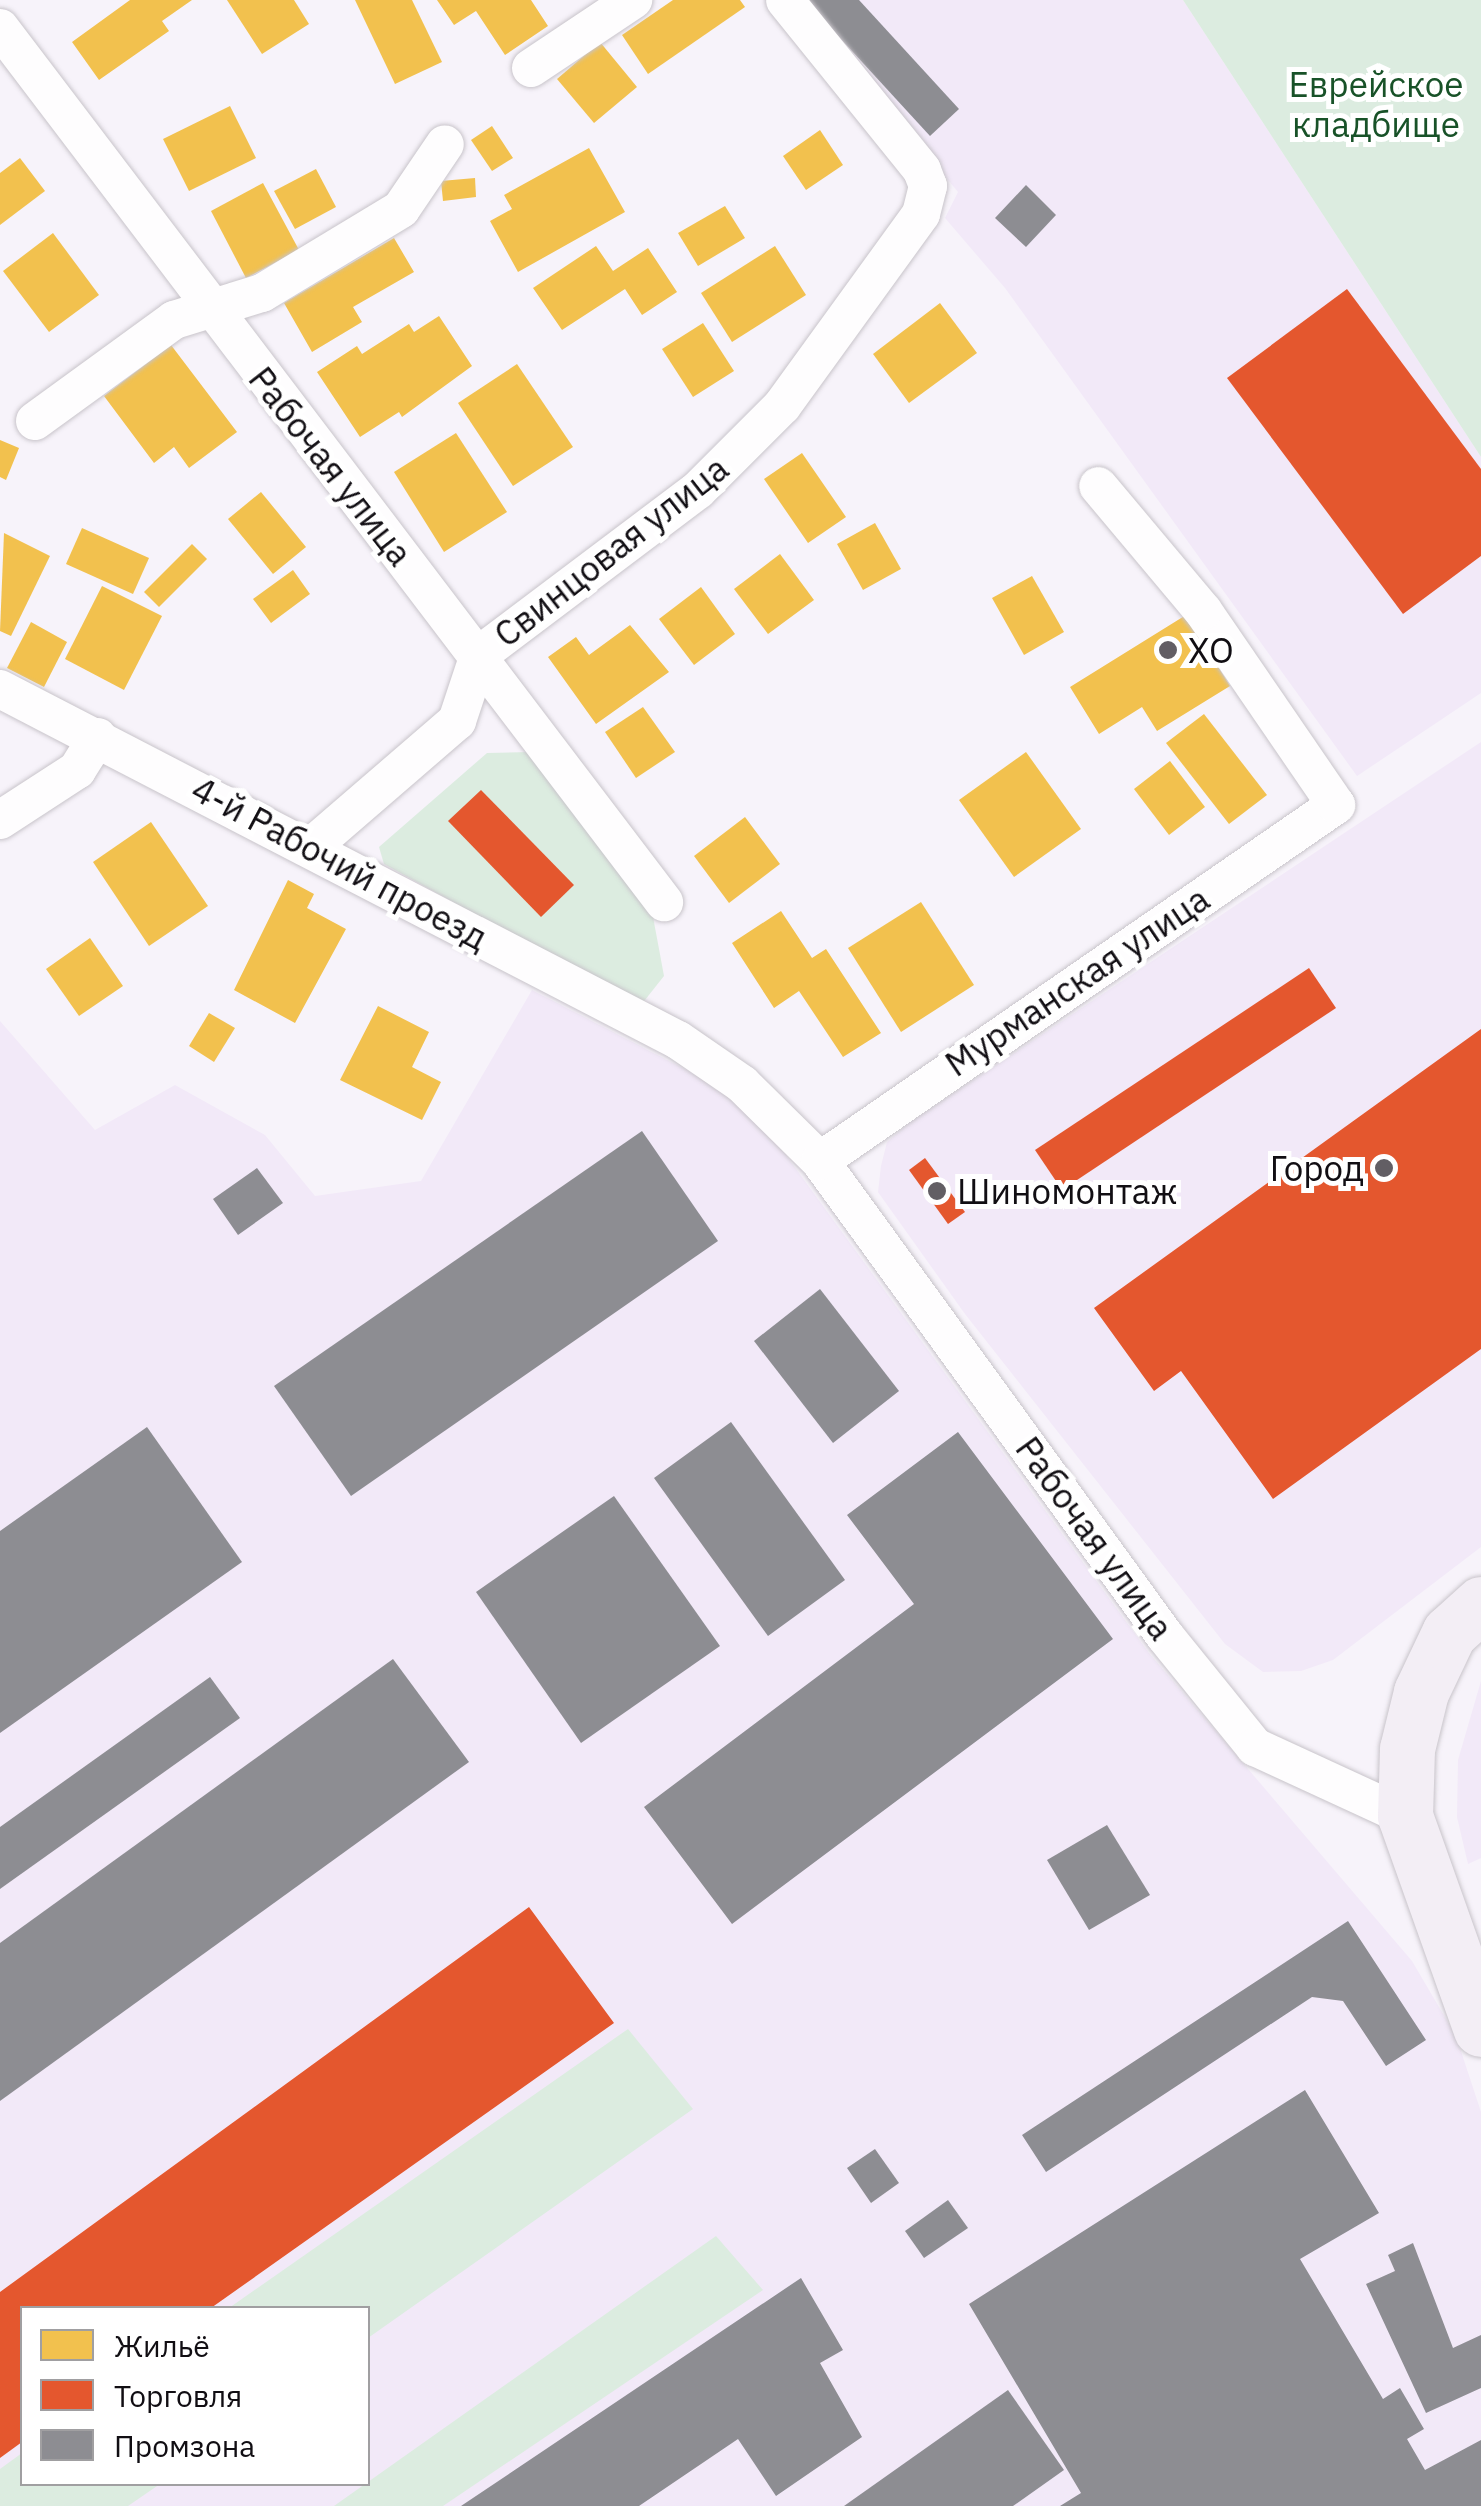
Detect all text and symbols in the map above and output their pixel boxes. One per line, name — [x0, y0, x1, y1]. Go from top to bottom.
park label: Еврейское кладбище — [1288, 63, 1464, 145]
street label: Рабочая улица — [240, 358, 422, 574]
street label: Свинцовая улица — [486, 447, 736, 655]
place label: ХО — [1188, 629, 1234, 671]
marker: ХО — [1157, 639, 1179, 661]
street label: 4-й Рабочий проезд — [185, 767, 495, 959]
street label: Мурманская улица — [937, 877, 1217, 1085]
place label: Город — [1270, 1147, 1364, 1189]
marker: Город — [1373, 1157, 1395, 1179]
place label: Шиномонтаж — [957, 1170, 1177, 1212]
marker: Шиномонтаж — [926, 1180, 948, 1202]
street label: Рабочая улица — [1007, 1428, 1183, 1648]
legend — [20, 2306, 370, 2486]
text: Жильё — [114, 2326, 210, 2365]
text: Торговля — [114, 2376, 242, 2415]
text: Промзона — [114, 2426, 255, 2465]

